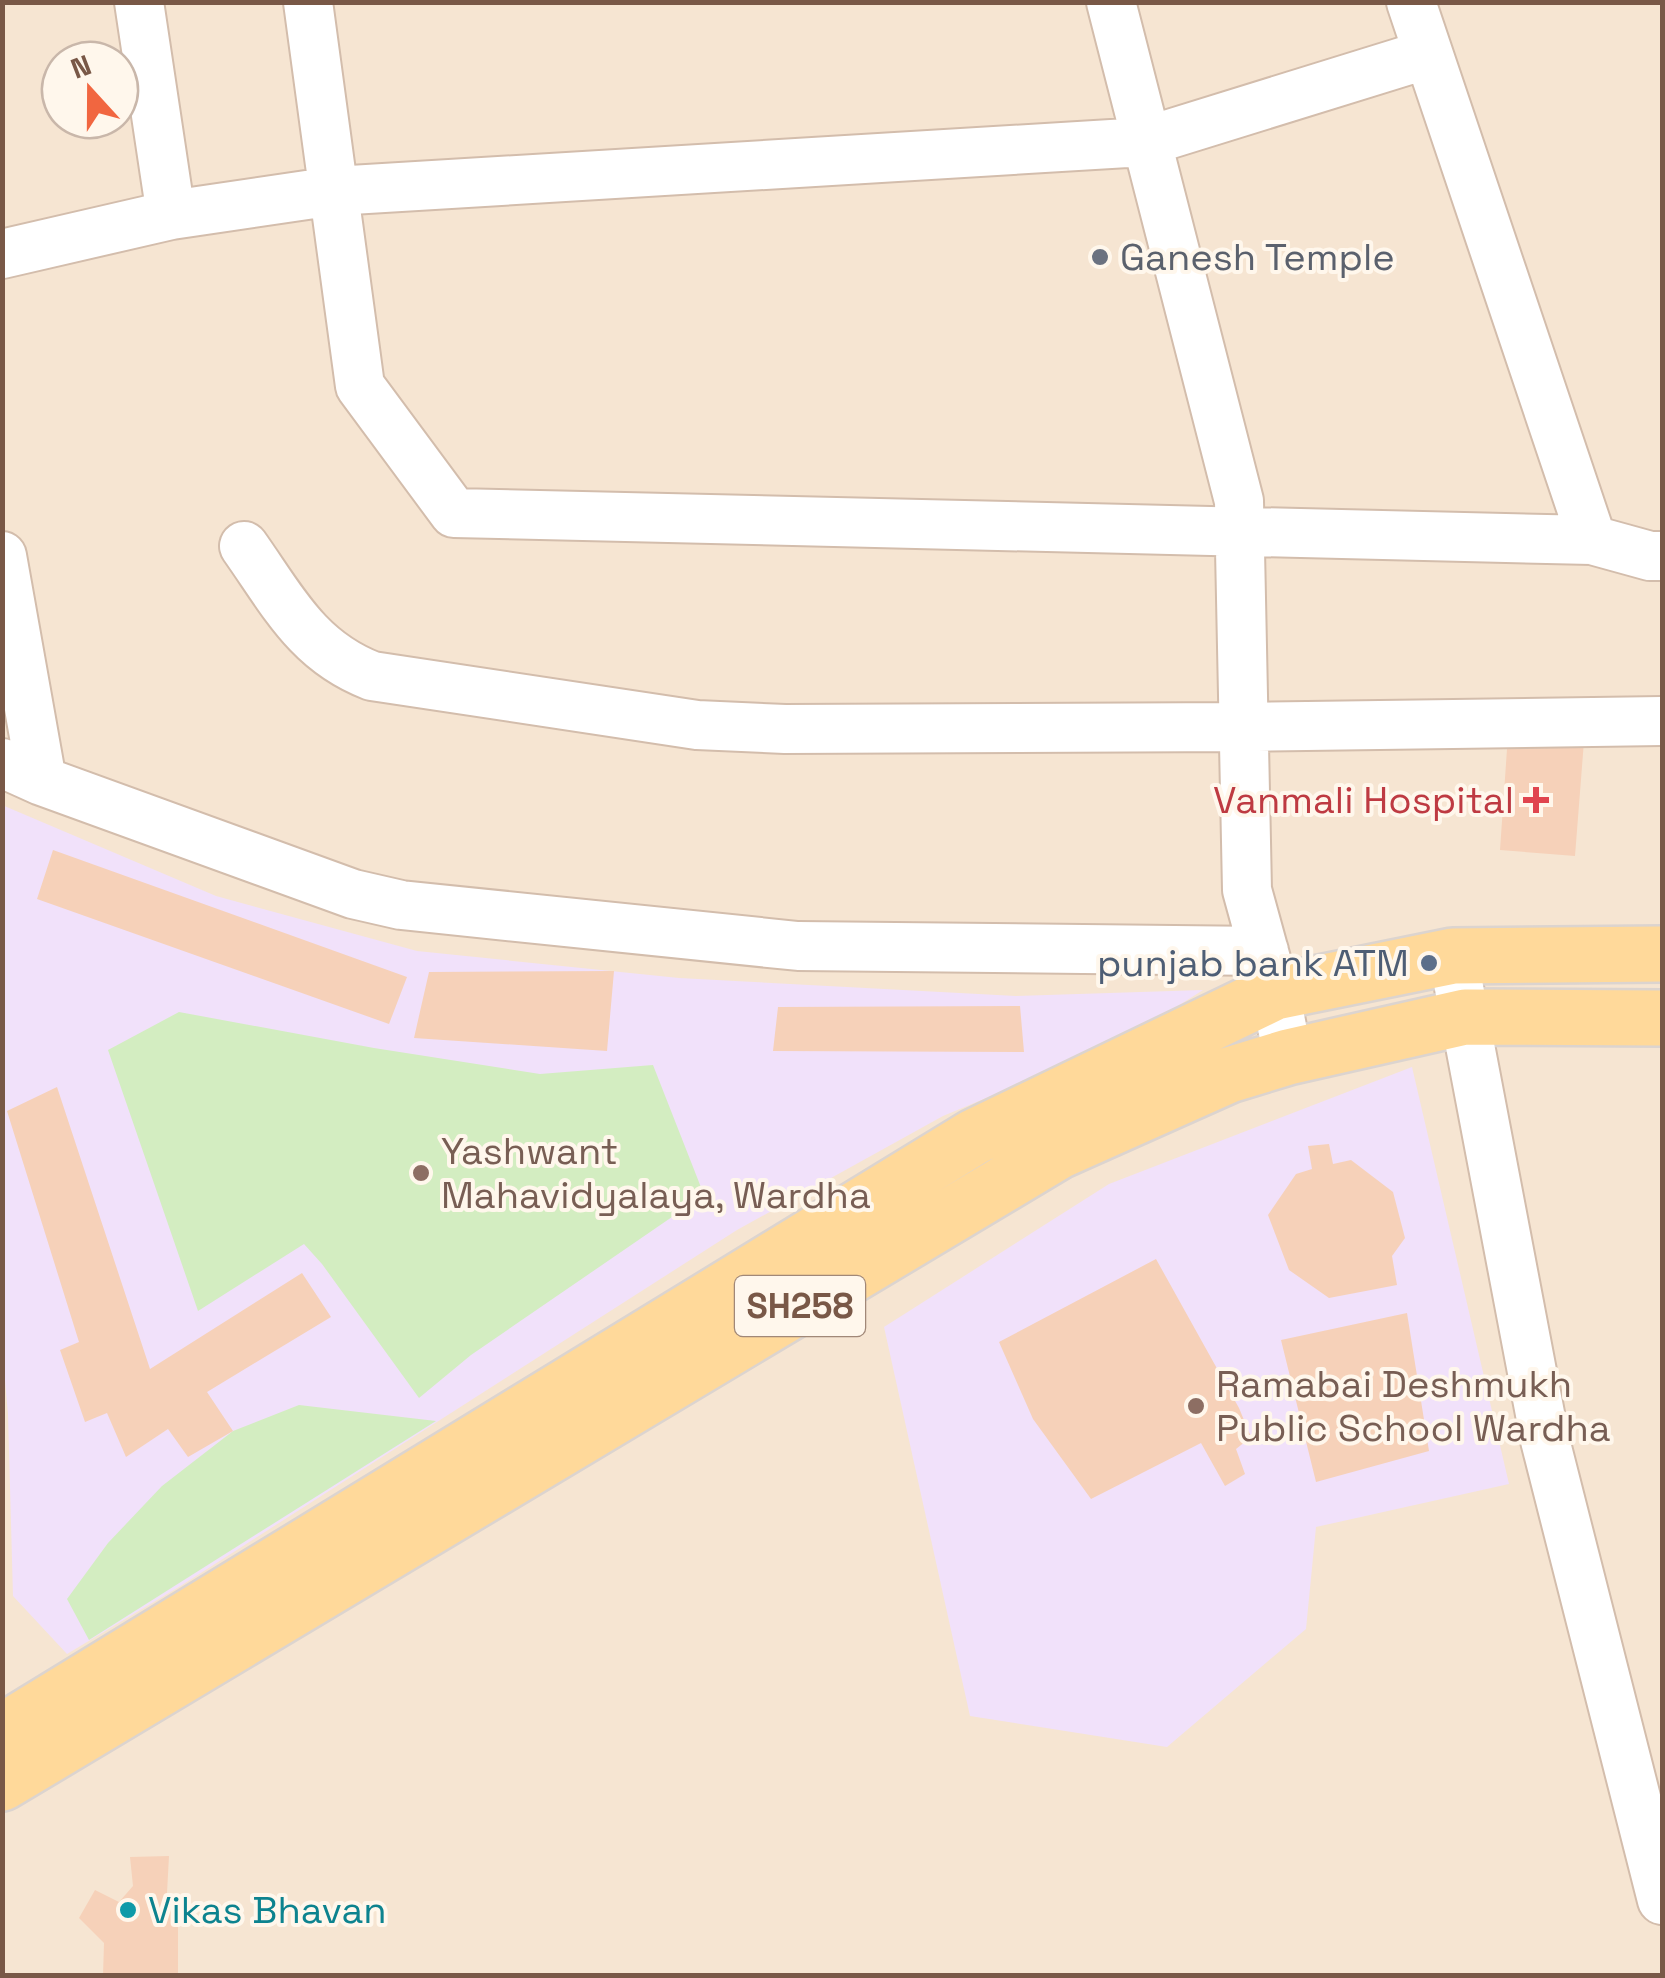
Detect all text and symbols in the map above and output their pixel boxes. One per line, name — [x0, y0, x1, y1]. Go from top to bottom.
north arrow — [40, 40, 140, 140]
text: N — [66, 46, 96, 87]
place label: Ganesh Temple — [1120, 233, 1395, 281]
marker: Ganesh Temple — [1089, 246, 1111, 268]
place label: Vanmali Hospital — [1213, 776, 1514, 824]
marker: Vanmali Hospital — [1523, 787, 1549, 813]
place label: punjab bank ATM — [1097, 939, 1409, 987]
marker: punjab bank ATM — [1418, 952, 1440, 974]
place label: Yashwant Mahavidyalaya, Wardha — [441, 1127, 871, 1219]
marker: Yashwant Mahavidyalaya, Wardha — [410, 1162, 432, 1184]
road number: SH258 — [735, 1276, 865, 1336]
place label: Ramabai Deshmukh Public School Wardha — [1216, 1360, 1611, 1452]
marker: Ramabai Deshmukh Public School Wardha — [1185, 1395, 1207, 1417]
place label: Vikas Bhavan — [148, 1886, 387, 1934]
marker: Vikas Bhavan — [117, 1899, 139, 1921]

